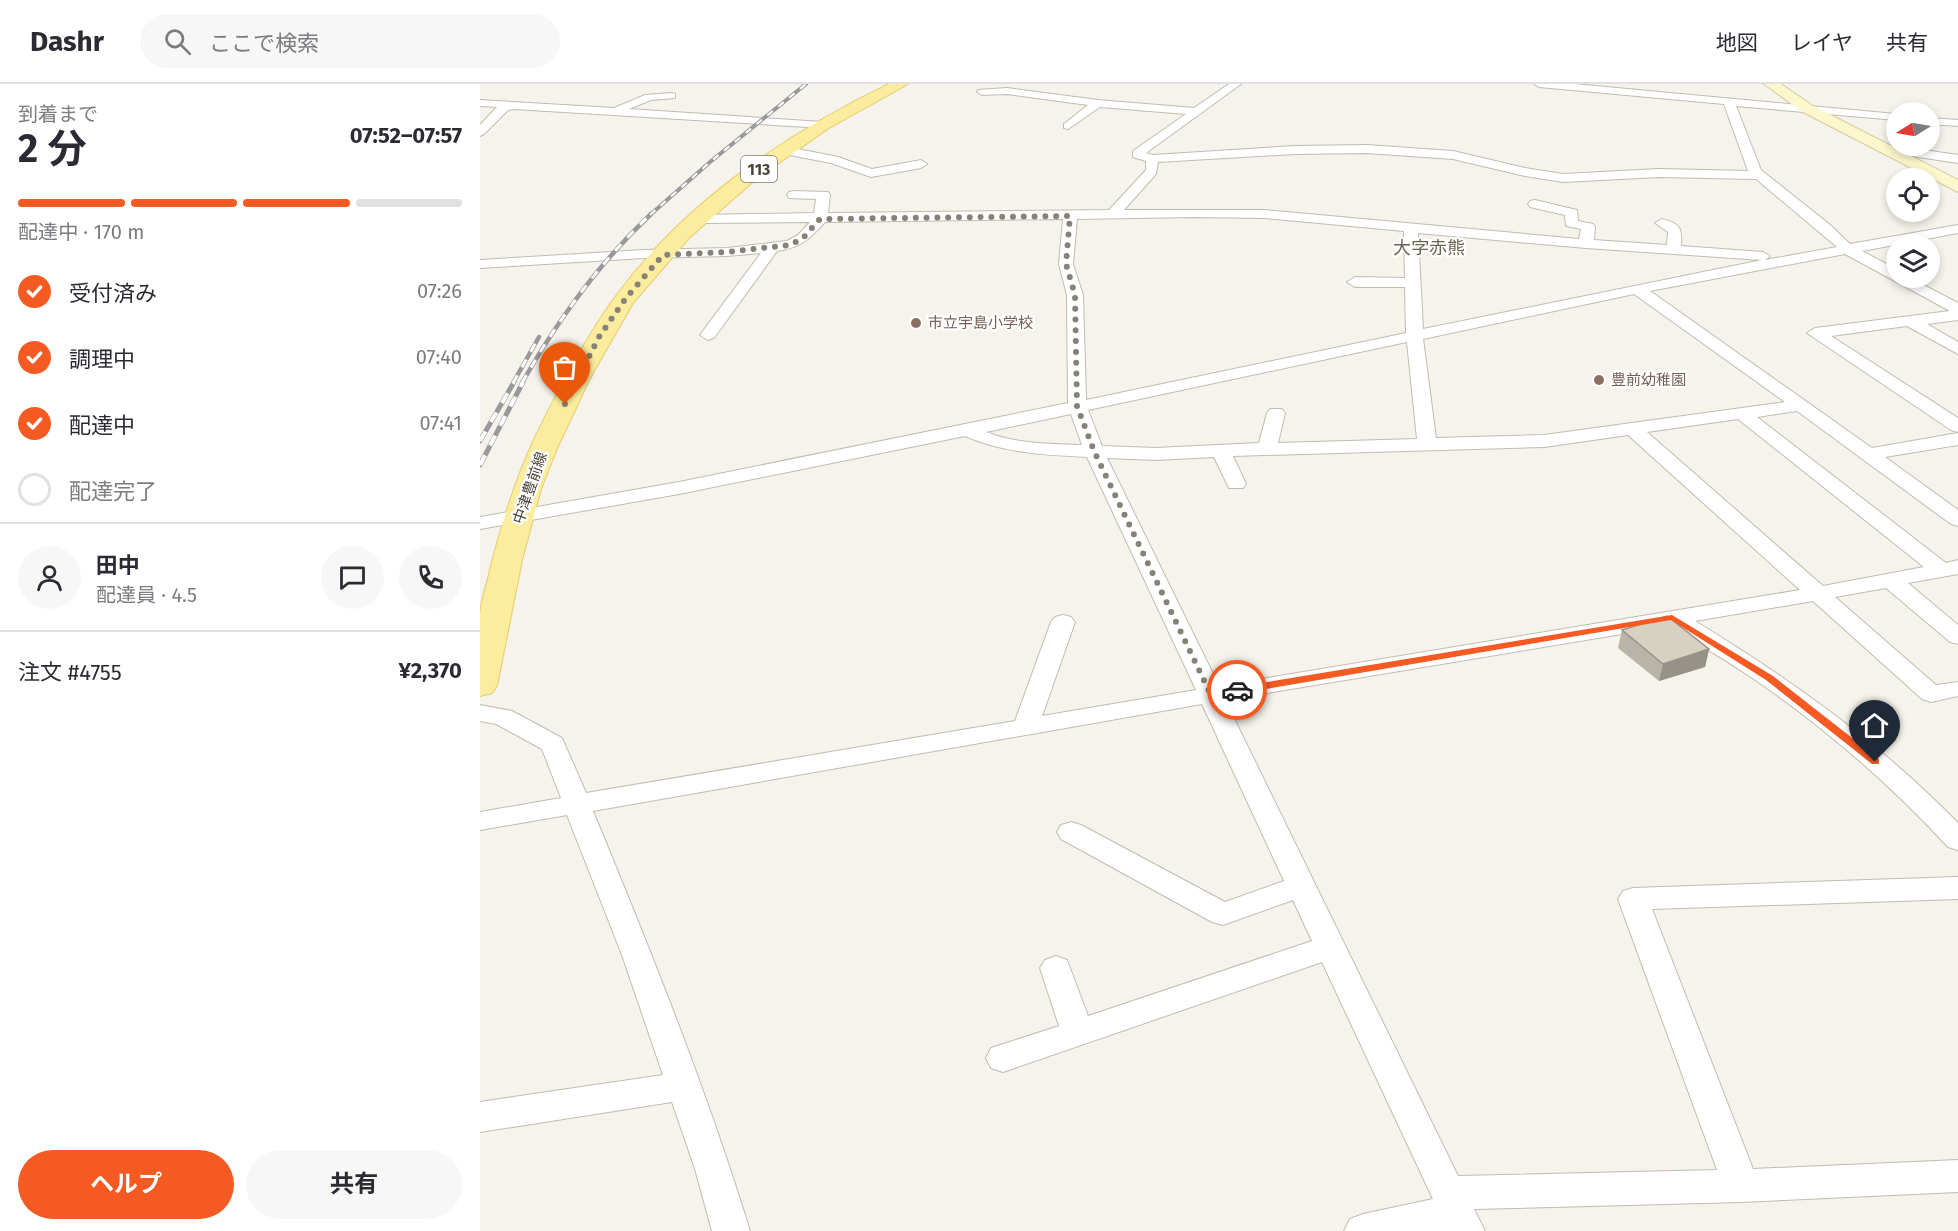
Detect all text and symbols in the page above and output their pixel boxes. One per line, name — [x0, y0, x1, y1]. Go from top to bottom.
search box — [140, 14, 560, 68]
text: Dashr — [30, 25, 104, 58]
icon: search — [161, 25, 194, 58]
text: ここで検索 — [209, 30, 319, 57]
text: 地図 — [1716, 30, 1758, 56]
text: レイヤ — [1791, 30, 1853, 56]
text: 共有 — [1886, 30, 1928, 56]
text: 到着まで — [18, 102, 98, 126]
north arrow — [1886, 102, 1940, 156]
map controls — [1886, 102, 1940, 288]
text: 07:52–07:57 — [350, 122, 462, 149]
text: 2 分 — [18, 126, 86, 172]
road number: 113 — [741, 156, 777, 182]
button: locate — [1886, 168, 1940, 222]
text: 配達中 · 170 m — [18, 220, 144, 244]
button: layers — [1886, 234, 1940, 288]
district label: 大字赤熊 — [1393, 237, 1465, 259]
icon: check — [18, 275, 51, 308]
text: 07:26 — [417, 279, 462, 303]
text: 受付済み — [69, 280, 157, 307]
place label: 市立宇島小学校 — [928, 314, 1033, 332]
marker: 市立宇島小学校 — [909, 316, 923, 330]
icon: check — [18, 341, 51, 374]
pin — [539, 342, 590, 404]
text: 07:40 — [416, 345, 462, 369]
text: 調理中 — [69, 346, 135, 373]
icon: bag — [548, 351, 581, 384]
place label: 豊前幼稚園 — [1611, 371, 1686, 389]
marker: 豊前幼稚園 — [1592, 373, 1606, 387]
icon: check — [18, 407, 51, 440]
text: 07:41 — [420, 411, 462, 435]
text: 配達中 — [69, 412, 135, 439]
street label: 中津豊前線 — [509, 450, 551, 526]
text: 配達完了 — [69, 478, 157, 505]
button: person — [18, 546, 81, 609]
button: chat — [321, 546, 384, 609]
button: phone — [399, 546, 462, 609]
text: 田中 — [96, 552, 140, 579]
text: 配達員 · 4.5 — [96, 583, 197, 607]
text: ¥2,370 — [399, 657, 462, 684]
text: 注文 #4755 — [18, 659, 122, 686]
courier — [1207, 660, 1267, 720]
icon: car — [1221, 674, 1254, 707]
pin — [1849, 700, 1900, 762]
icon: home — [1858, 709, 1891, 742]
button: ヘルプ — [18, 1150, 234, 1219]
button: 共有 — [246, 1150, 462, 1219]

